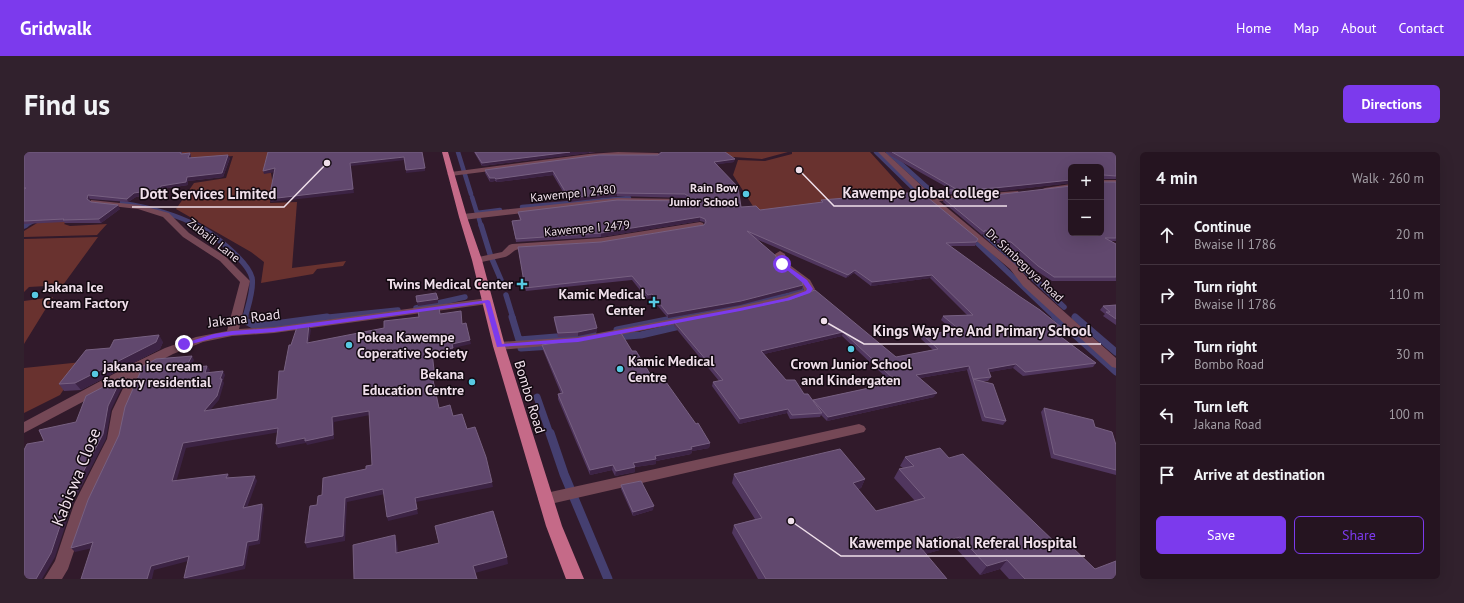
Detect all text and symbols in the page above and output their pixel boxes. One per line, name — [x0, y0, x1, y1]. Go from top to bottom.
text: Gridwalk — [20, 16, 92, 40]
text: Home — [1236, 19, 1271, 37]
text: Map — [1293, 19, 1319, 37]
text: About — [1341, 19, 1377, 37]
text: Contact — [1399, 19, 1444, 37]
button: Directions — [1343, 85, 1440, 123]
text: Find us — [24, 86, 110, 123]
map controls — [1068, 164, 1104, 236]
button: + — [1068, 164, 1104, 200]
text: 4 min — [1156, 167, 1197, 189]
text: Walk · 260 m — [1352, 170, 1424, 187]
callout: Kawempe global college — [834, 179, 1007, 206]
callout: Dott Services Limited — [132, 180, 284, 207]
place label: Rain Bow Junior School — [669, 180, 738, 209]
street label: Kawempe I 2480 — [529, 181, 617, 205]
text: Kawempe global college — [843, 183, 1000, 202]
text: Dott Services Limited — [140, 184, 276, 203]
marker: Rain Bow Junior School — [741, 189, 751, 199]
button: − — [1068, 200, 1104, 236]
street label: Zubaili Lane — [185, 215, 243, 265]
street label: Kawempe I 2479 — [543, 217, 631, 239]
text: Continue — [1194, 217, 1251, 236]
icon: ahead — [1156, 224, 1178, 246]
street label: Dr. Simbeguya Road — [983, 225, 1067, 305]
text: 20 m — [1396, 226, 1424, 243]
text: Bwaise II 1786 — [1194, 236, 1276, 253]
route start — [773, 255, 791, 273]
place label: Twins Medical Center — [387, 275, 513, 293]
text: Turn right — [1194, 277, 1257, 296]
place label: Jakana Ice Cream Factory — [42, 278, 129, 312]
marker: Twins Medical Center — [516, 278, 528, 290]
icon: right — [1156, 284, 1178, 306]
place label: Kamic Medical Center — [559, 285, 646, 319]
text: 110 m — [1389, 286, 1424, 303]
marker: Jakana Ice Cream Factory — [30, 290, 40, 300]
marker: Kamic Medical Center — [648, 296, 660, 308]
text: Bwaise II 1786 — [1194, 296, 1276, 313]
street label: Jakana Road — [206, 305, 281, 331]
callout: Kings Way Pre And Primary School — [864, 317, 1101, 344]
text: Kings Way Pre And Primary School — [873, 321, 1092, 340]
place label: Pokea Kawempe Coperative Society — [357, 328, 468, 362]
route end — [175, 335, 193, 353]
text: Turn right — [1194, 337, 1257, 356]
marker: Pokea Kawempe Coperative Society — [344, 340, 354, 350]
marker: Crown Junior School and Kindergaten — [846, 344, 856, 354]
icon: right — [1156, 344, 1178, 366]
text: 30 m — [1396, 346, 1424, 363]
place label: Kamic Medical Centre — [628, 352, 715, 386]
place label: Crown Junior School and Kindergaten — [790, 355, 912, 389]
text: Bombo Road — [1194, 356, 1264, 373]
place label: jakana ice cream factory residential — [102, 357, 212, 391]
street label: Bombo Road — [510, 358, 550, 436]
marker: Kamic Medical Centre — [615, 364, 625, 374]
place label: Bekana Education Centre — [362, 365, 464, 399]
marker: jakana ice cream factory residential — [90, 369, 100, 379]
marker: Bekana Education Centre — [467, 377, 477, 387]
text: Turn left — [1194, 397, 1248, 416]
icon: left — [1156, 404, 1178, 426]
text: 100 m — [1389, 406, 1424, 423]
text: Jakana Road — [1194, 416, 1261, 433]
street label: Kabiswa Close — [46, 425, 106, 529]
icon: arrive — [1156, 464, 1178, 486]
text: Arrive at destination — [1194, 465, 1325, 484]
button: Save — [1156, 516, 1286, 554]
button: Share — [1294, 516, 1424, 554]
callout: Kawempe National Referal Hospital — [841, 529, 1085, 556]
text: Kawempe National Referal Hospital — [849, 533, 1077, 552]

